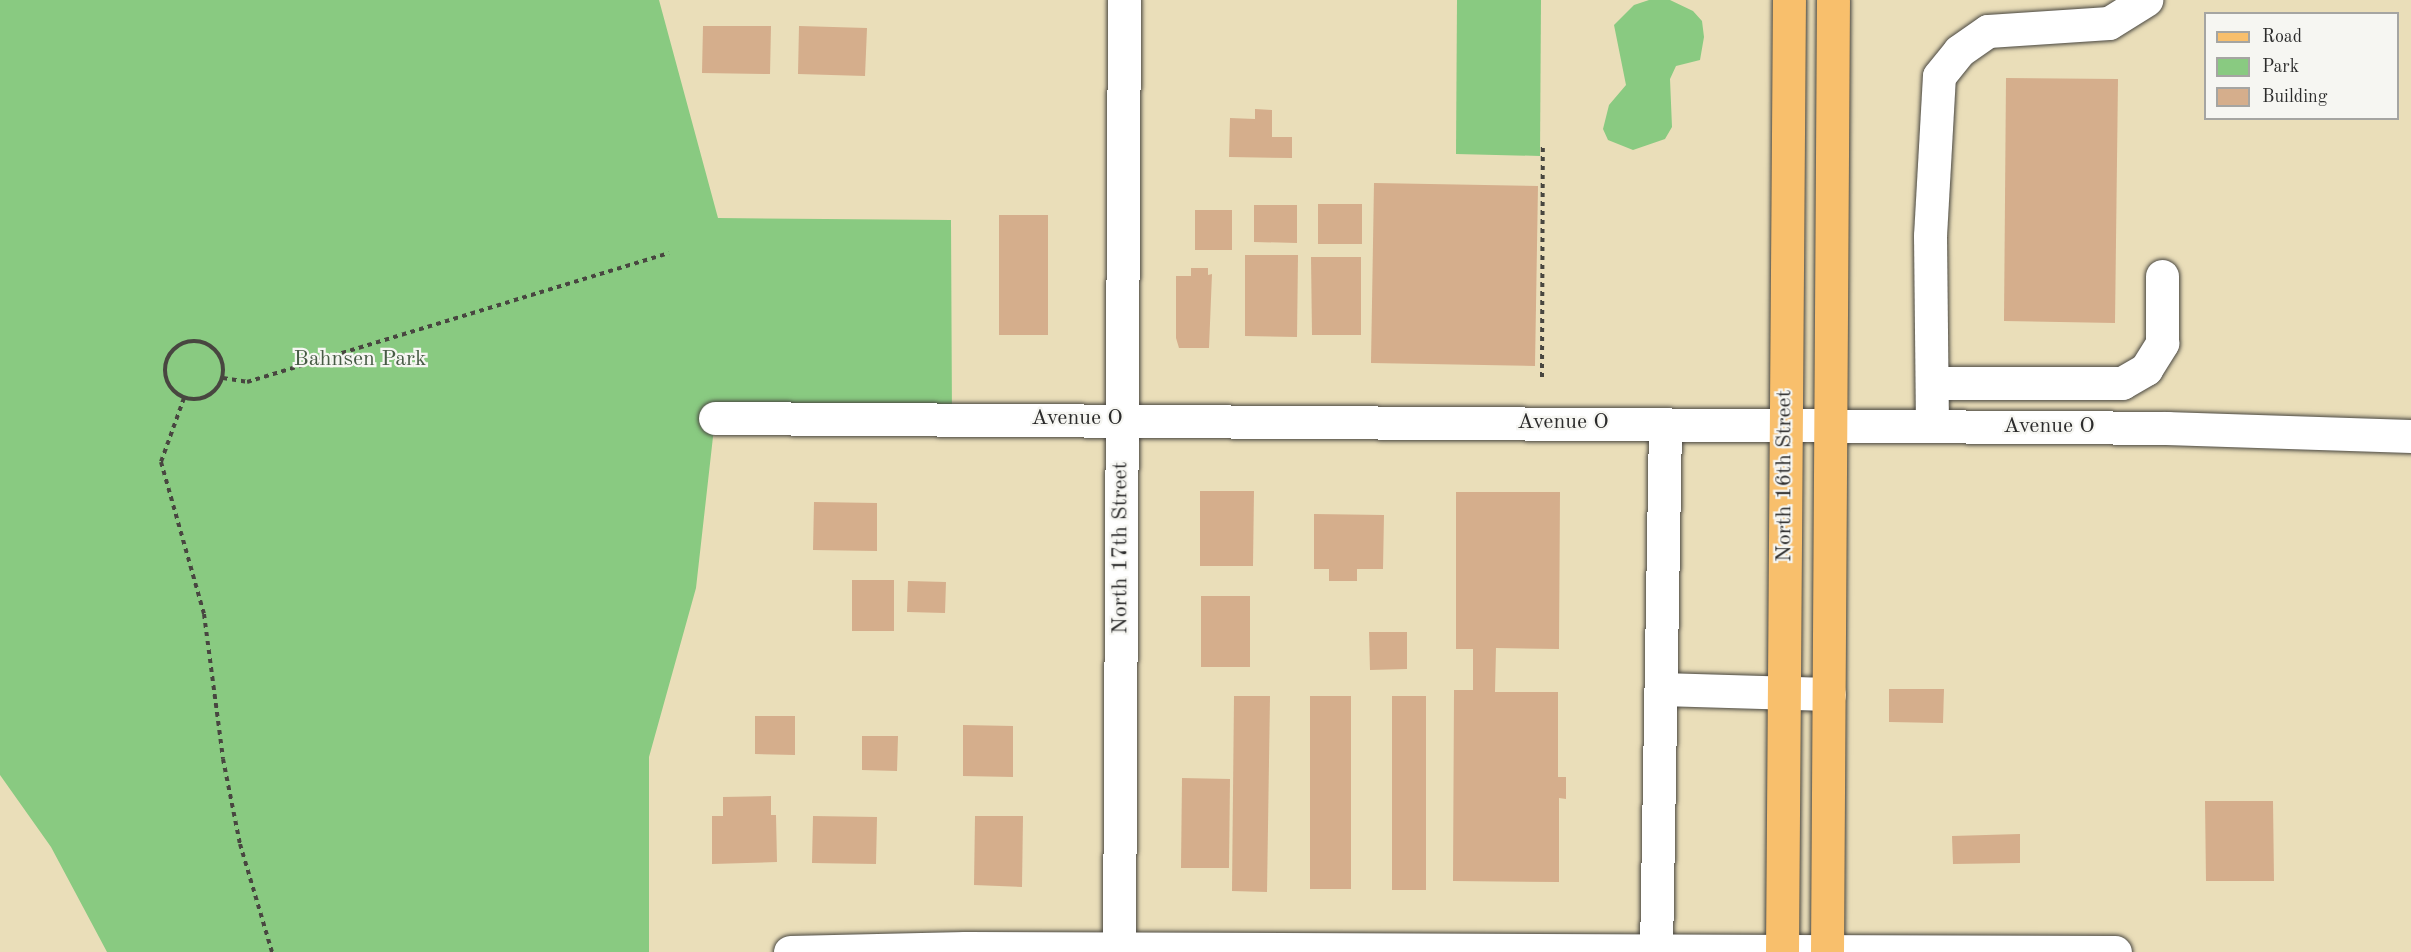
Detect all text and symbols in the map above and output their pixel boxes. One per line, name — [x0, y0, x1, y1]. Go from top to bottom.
legend — [2204, 12, 2399, 120]
text: Road — [2262, 28, 2302, 46]
text: Park — [2262, 58, 2299, 76]
text: Building — [2262, 88, 2327, 106]
park label: Bahnsen Park — [294, 347, 426, 373]
street label: North 16th Street — [1772, 390, 1798, 562]
street label: Avenue O — [1031, 406, 1123, 432]
street label: Avenue O — [1517, 410, 1609, 436]
street label: Avenue O — [2003, 414, 2095, 440]
street label: North 17th Street — [1108, 462, 1134, 634]

